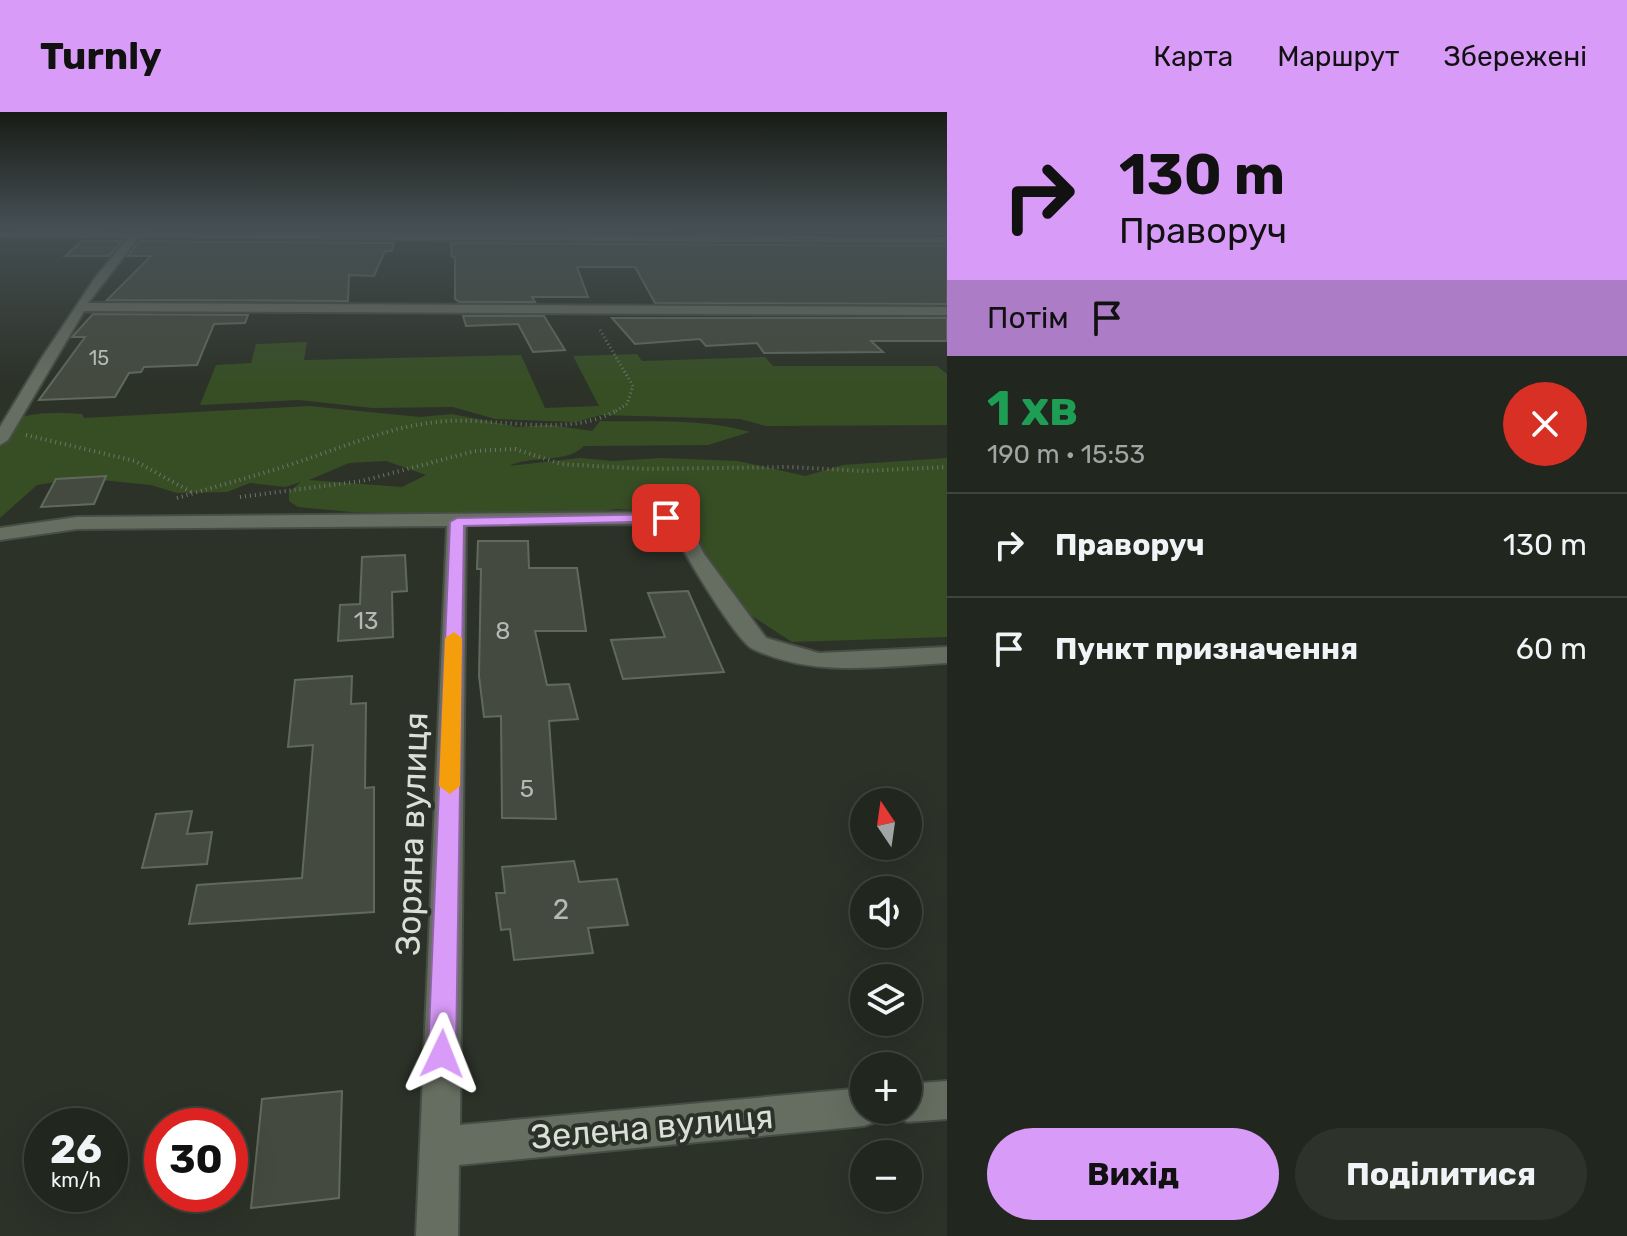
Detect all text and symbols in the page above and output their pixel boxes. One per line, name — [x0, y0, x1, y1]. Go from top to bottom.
text: Turnly — [40, 33, 162, 79]
text: Карта — [1153, 40, 1233, 73]
text: Маршрут — [1277, 40, 1399, 73]
text: Збережені — [1443, 40, 1587, 73]
text: 130 m — [1119, 142, 1285, 208]
icon: right — [987, 144, 1091, 248]
text: Праворуч — [1119, 209, 1287, 252]
icon: arrive — [1085, 296, 1129, 340]
text: Потім — [987, 300, 1069, 336]
house number: 15 — [89, 346, 109, 370]
text: 1 хв — [987, 380, 1078, 437]
button: close — [1503, 382, 1587, 466]
text: 190 m · 15:53 — [987, 439, 1145, 470]
pin — [632, 484, 700, 552]
icon: arrive — [644, 496, 688, 540]
icon: right — [987, 523, 1031, 567]
text: Праворуч — [1055, 527, 1205, 563]
text: 130 m — [1503, 527, 1587, 563]
house number: 13 — [354, 607, 378, 635]
house number: 8 — [495, 617, 511, 645]
icon: arrive — [987, 627, 1031, 671]
text: Пункт призначення — [1055, 631, 1358, 667]
text: 60 m — [1516, 631, 1587, 667]
street label: Зоряна вулиця — [387, 711, 437, 957]
house number: 5 — [520, 775, 534, 803]
north arrow — [850, 788, 922, 860]
map controls — [850, 788, 922, 1212]
button: sound — [850, 876, 922, 948]
house number: 2 — [553, 893, 569, 926]
button: layers — [850, 964, 922, 1036]
position arrow — [400, 1012, 484, 1096]
button: + — [850, 1052, 922, 1124]
street label: Зелена вулиця — [529, 1096, 775, 1158]
speed limit sign: 30 — [144, 1108, 248, 1212]
text: 26 — [50, 1126, 102, 1173]
button: Вихід — [987, 1128, 1279, 1220]
button: Поділитися — [1295, 1128, 1587, 1220]
button: − — [850, 1140, 922, 1212]
text: km/h — [51, 1168, 101, 1192]

